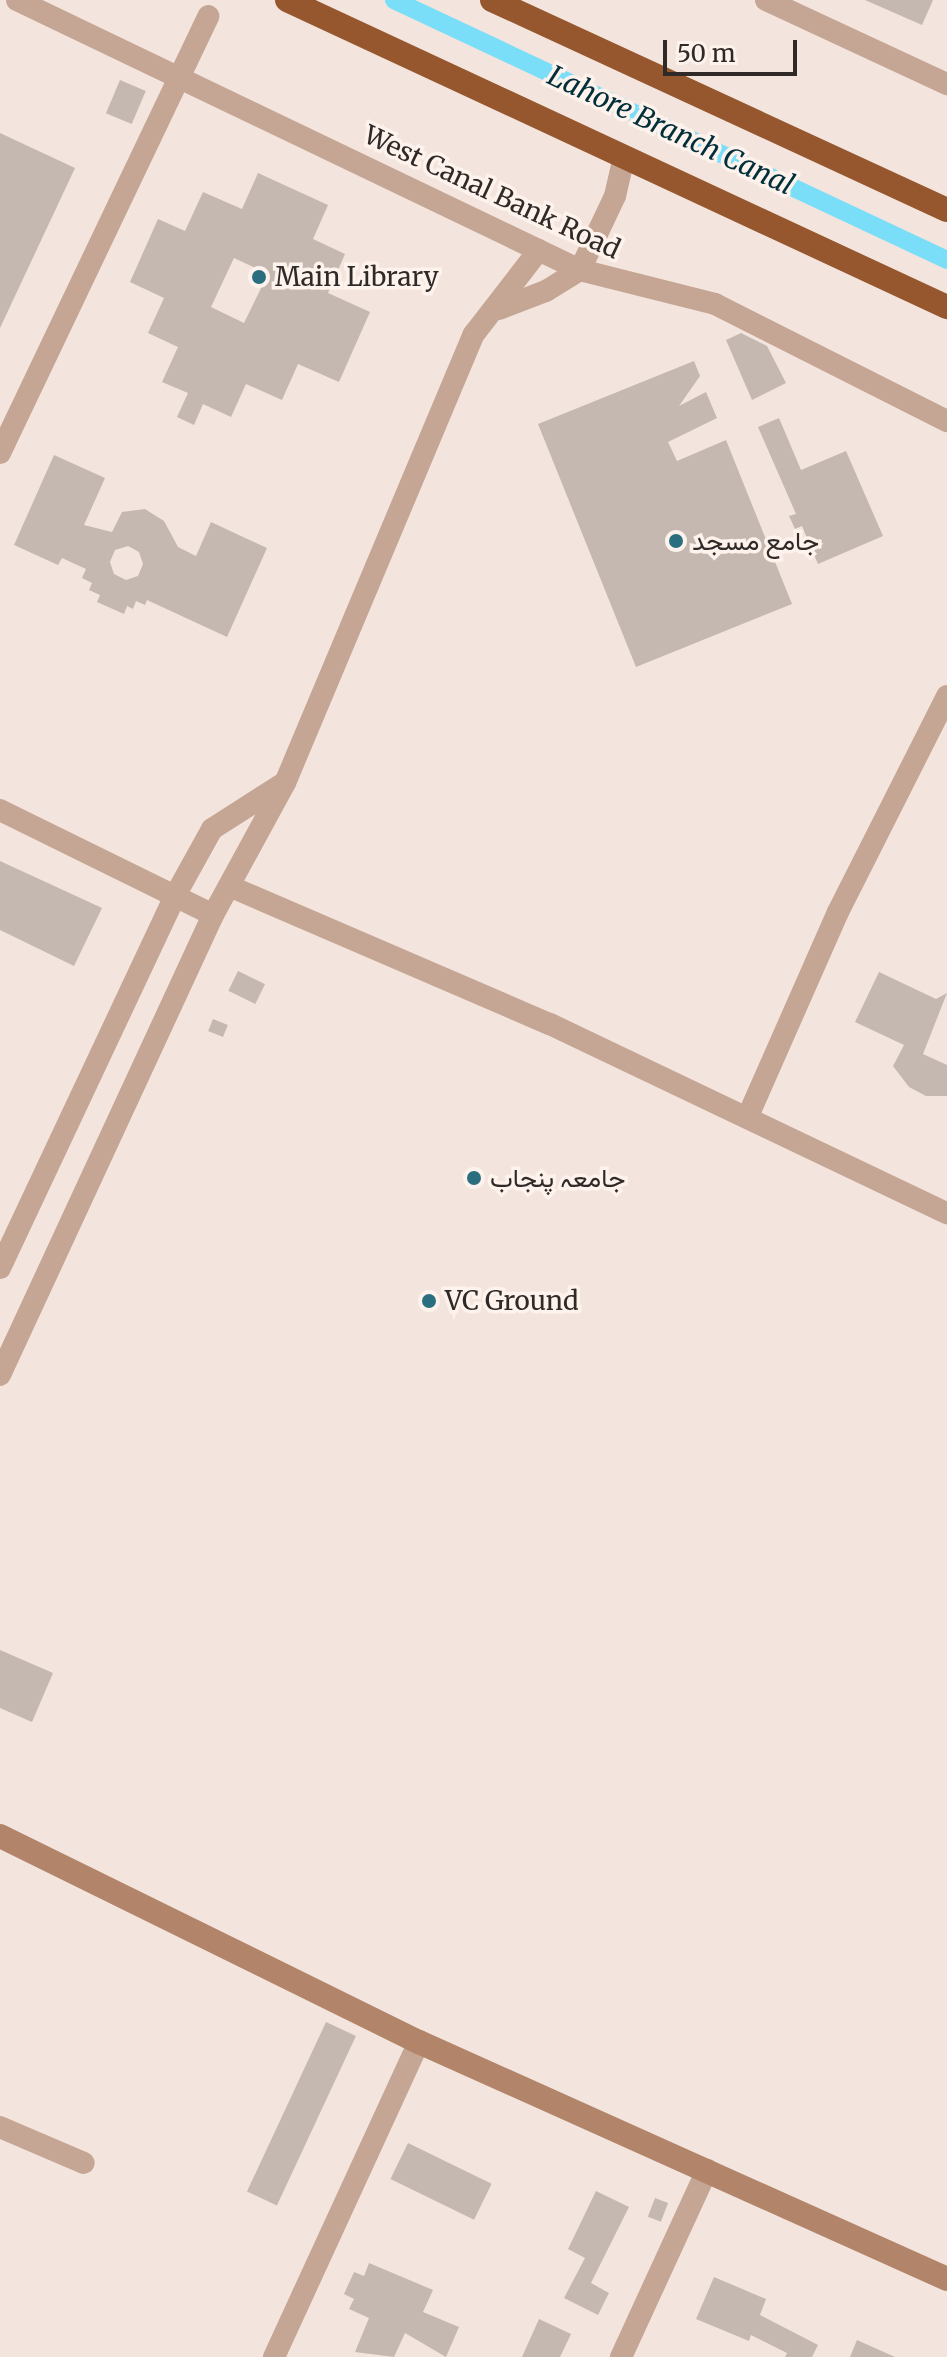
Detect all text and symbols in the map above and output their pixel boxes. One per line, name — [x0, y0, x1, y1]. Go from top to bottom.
scale bar — [667, 24, 801, 74]
text: 50 m — [677, 38, 736, 69]
water label: Lahore Branch Canal — [543, 58, 799, 202]
street label: West Canal Bank Road — [359, 119, 625, 265]
place label: Main Library — [275, 261, 439, 293]
marker: Main Library — [250, 268, 268, 286]
place label: جامع مسجد — [692, 525, 819, 557]
marker: جامع مسجد — [667, 532, 685, 550]
place label: جامعہ پنجاب — [490, 1162, 625, 1194]
marker: جامعہ پنجاب — [465, 1169, 483, 1187]
place label: VC Ground — [445, 1285, 579, 1317]
marker: VC Ground — [420, 1292, 438, 1310]

